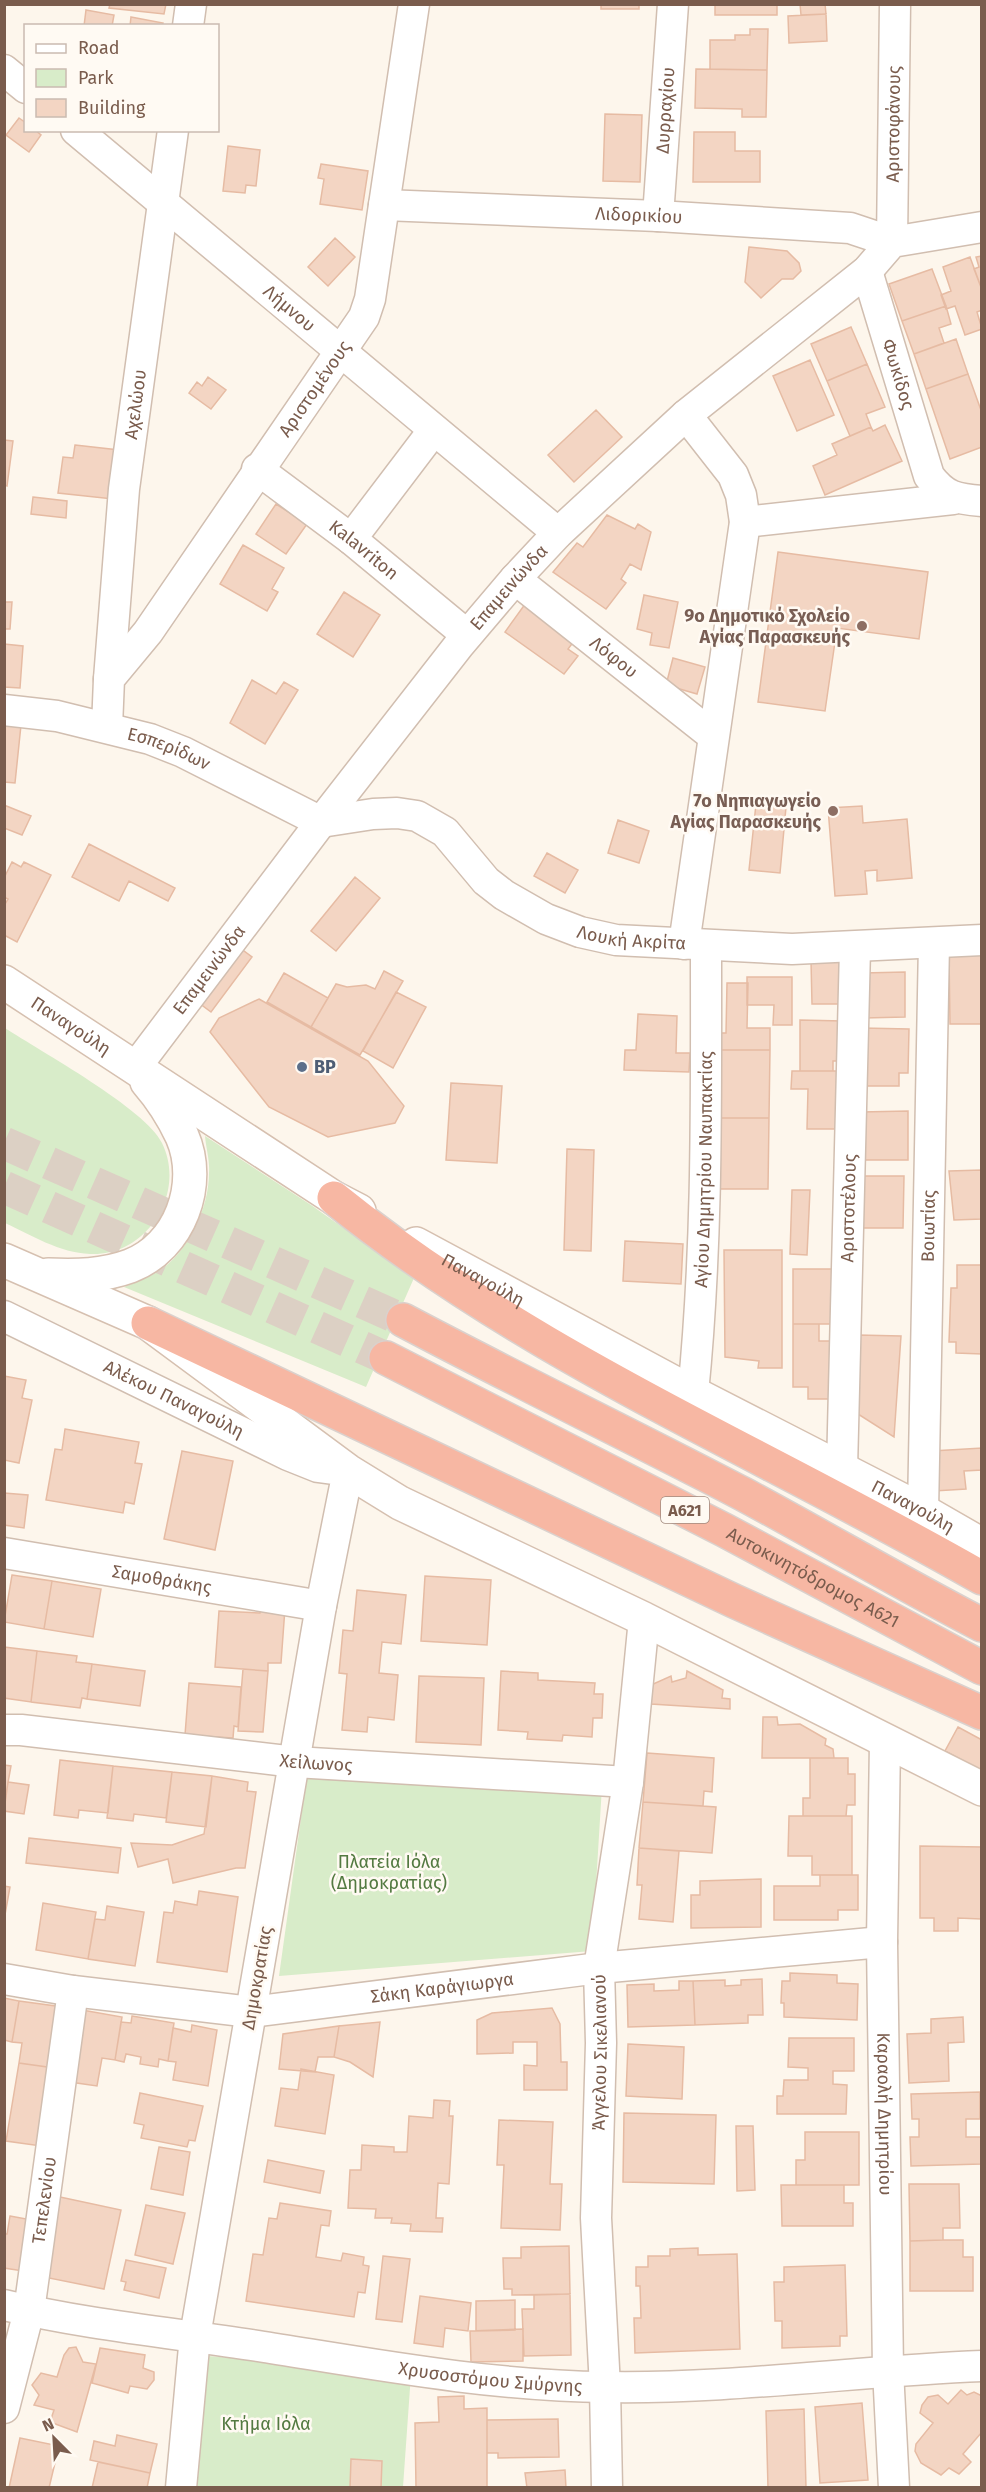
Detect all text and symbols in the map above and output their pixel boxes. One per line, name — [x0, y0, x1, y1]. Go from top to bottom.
legend — [24, 24, 219, 132]
text: Road — [78, 37, 120, 59]
street label: Αριστοφάνους — [882, 65, 905, 182]
street label: Δυρραχίου — [651, 66, 680, 154]
text: Park — [78, 67, 114, 89]
text: Building — [78, 97, 146, 119]
street label: Λιδορικίου — [595, 202, 683, 229]
street label: Λήμνου — [259, 280, 320, 336]
street label: Αριστομένους — [274, 336, 356, 441]
street label: Φωκίδος — [877, 336, 919, 413]
street label: Αχελώου — [120, 368, 151, 441]
street label: Kalavriton — [325, 515, 403, 585]
street label: Επαμεινώνδα — [465, 540, 552, 635]
place label: 9ο Δημοτικό Σχολείο Αγίας Παρασκευής — [684, 605, 850, 648]
marker: 9ο Δημοτικό Σχολείο Αγίας Παρασκευής — [855, 619, 869, 633]
street label: Λόφου — [585, 632, 642, 683]
street label: Εσπερίδων — [125, 723, 214, 775]
place label: 7ο Νηπιαγωγείο Αγίας Παρασκευής — [670, 790, 821, 833]
marker: 7ο Νηπιαγωγείο Αγίας Παρασκευής — [826, 804, 840, 818]
street label: Επαμεινώνδα — [168, 921, 250, 1019]
street label: Λουκή Ακρίτα — [575, 921, 686, 955]
street label: Παναγούλη — [27, 992, 115, 1060]
street label: Αγίου Δημητρίου Ναυπακτίας — [690, 1050, 717, 1288]
place label: BP — [314, 1056, 336, 1078]
marker: BP — [295, 1060, 309, 1074]
street label: Αριστοτέλους — [836, 1153, 861, 1263]
street label: Βοιωτίας — [917, 1189, 940, 1262]
street label: Παναγούλη — [438, 1249, 528, 1311]
street label: Αλέκου Παναγούλη — [100, 1355, 248, 1443]
street label: Παναγούλη — [868, 1475, 958, 1538]
road number: Α621 — [661, 1497, 709, 1523]
street label: Αυτοκινητόδρομος Α621 — [723, 1522, 903, 1633]
street label: Σαμοθράκης — [110, 1560, 214, 1599]
street label: Χείλωνος — [278, 1749, 354, 1776]
park label: Πλατεία Ιόλα (Δημοκρατίας) — [331, 1851, 447, 1894]
street label: Δημοκρατίας — [237, 1924, 277, 2031]
street label: Σάκη Καράγιωργα — [369, 1968, 515, 2008]
street label: Άγγελου Σικελιανού — [588, 1974, 612, 2131]
street label: Καραολή Δημητρίου — [872, 2032, 897, 2196]
street label: Τεπελενίου — [27, 2155, 61, 2245]
street label: Χρυσοστόμου Σμύρνης — [397, 2357, 583, 2398]
north arrow — [24, 2408, 84, 2468]
park label: Κτήμα Ιόλα — [221, 2413, 311, 2435]
text: N — [39, 2414, 57, 2436]

